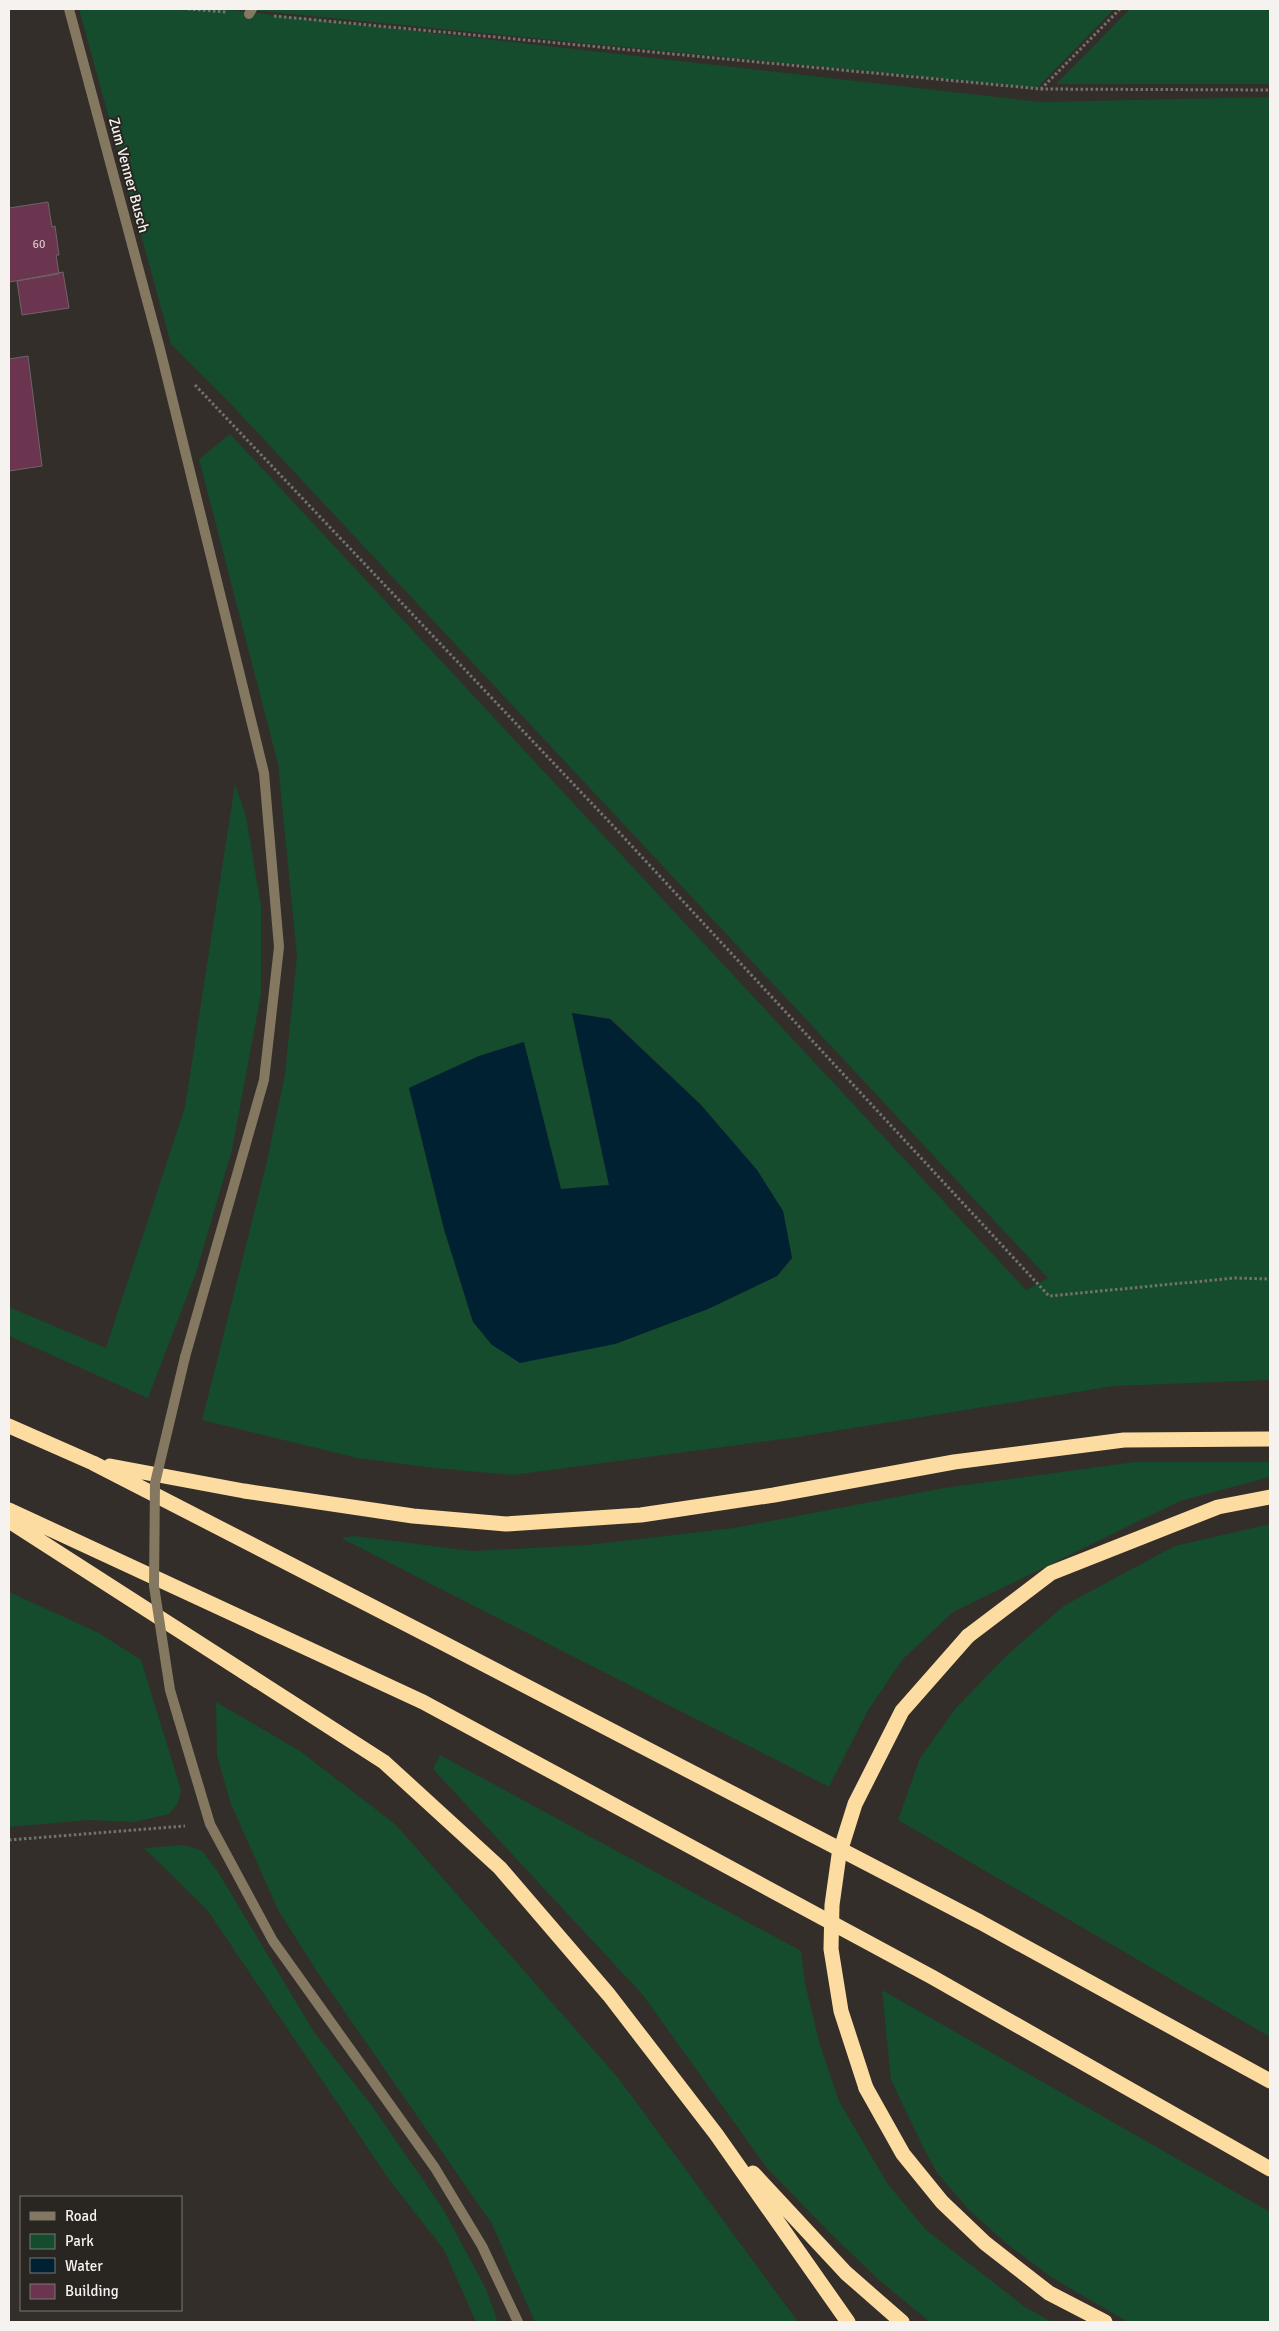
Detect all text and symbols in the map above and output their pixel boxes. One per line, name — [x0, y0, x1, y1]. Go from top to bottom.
street label: Zum Venner Busch — [105, 115, 153, 235]
house number: 60 — [33, 237, 45, 252]
legend — [20, 2196, 182, 2311]
text: Road — [65, 2207, 97, 2225]
text: Park — [65, 2232, 94, 2250]
text: Water — [65, 2257, 103, 2275]
text: Building — [65, 2282, 119, 2300]

